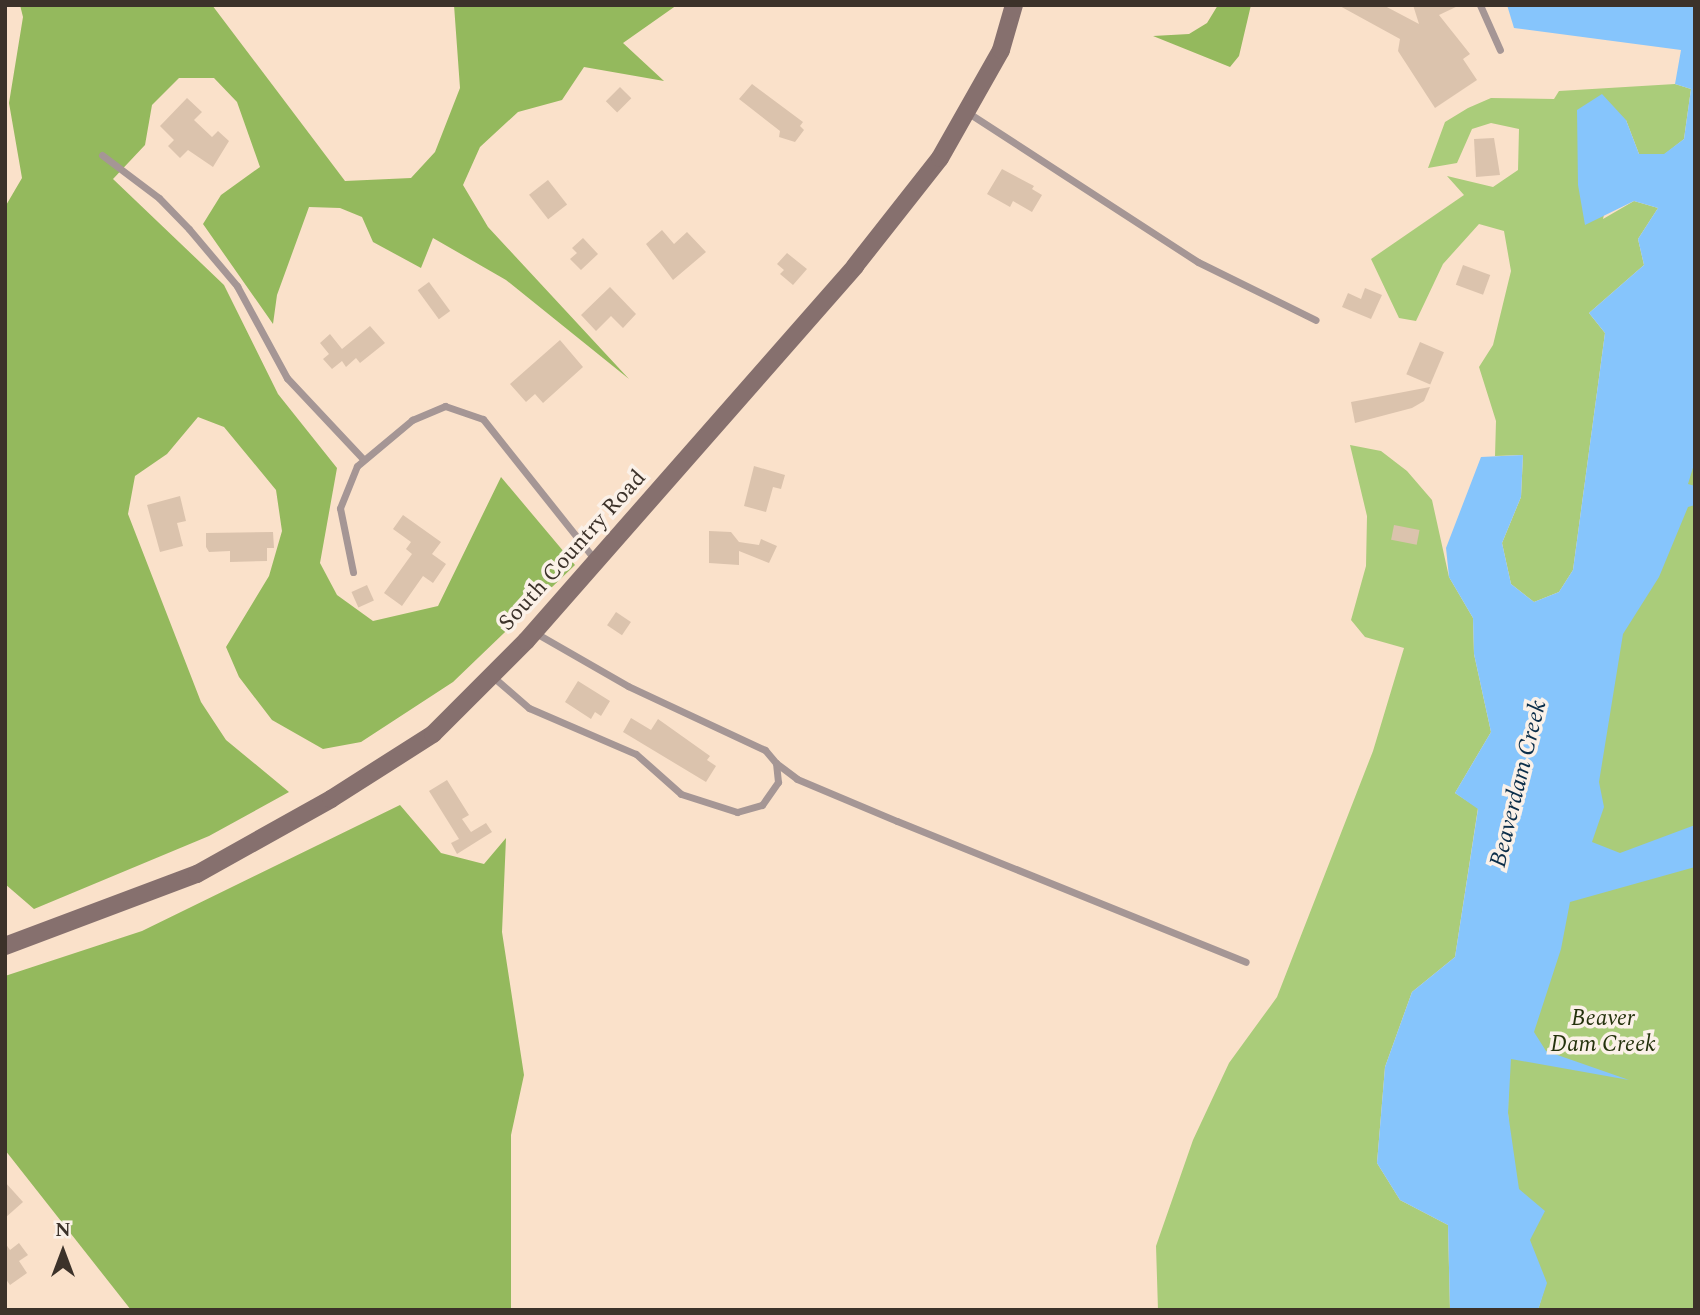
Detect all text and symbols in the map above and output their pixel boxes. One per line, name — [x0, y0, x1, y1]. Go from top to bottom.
street label: South Country Road — [494, 465, 652, 637]
water label: Beaverdam Creek — [1484, 697, 1554, 871]
park label: Beaver Dam Creek — [1550, 1005, 1656, 1059]
text: N — [55, 1216, 71, 1245]
north arrow — [28, 1217, 98, 1287]

